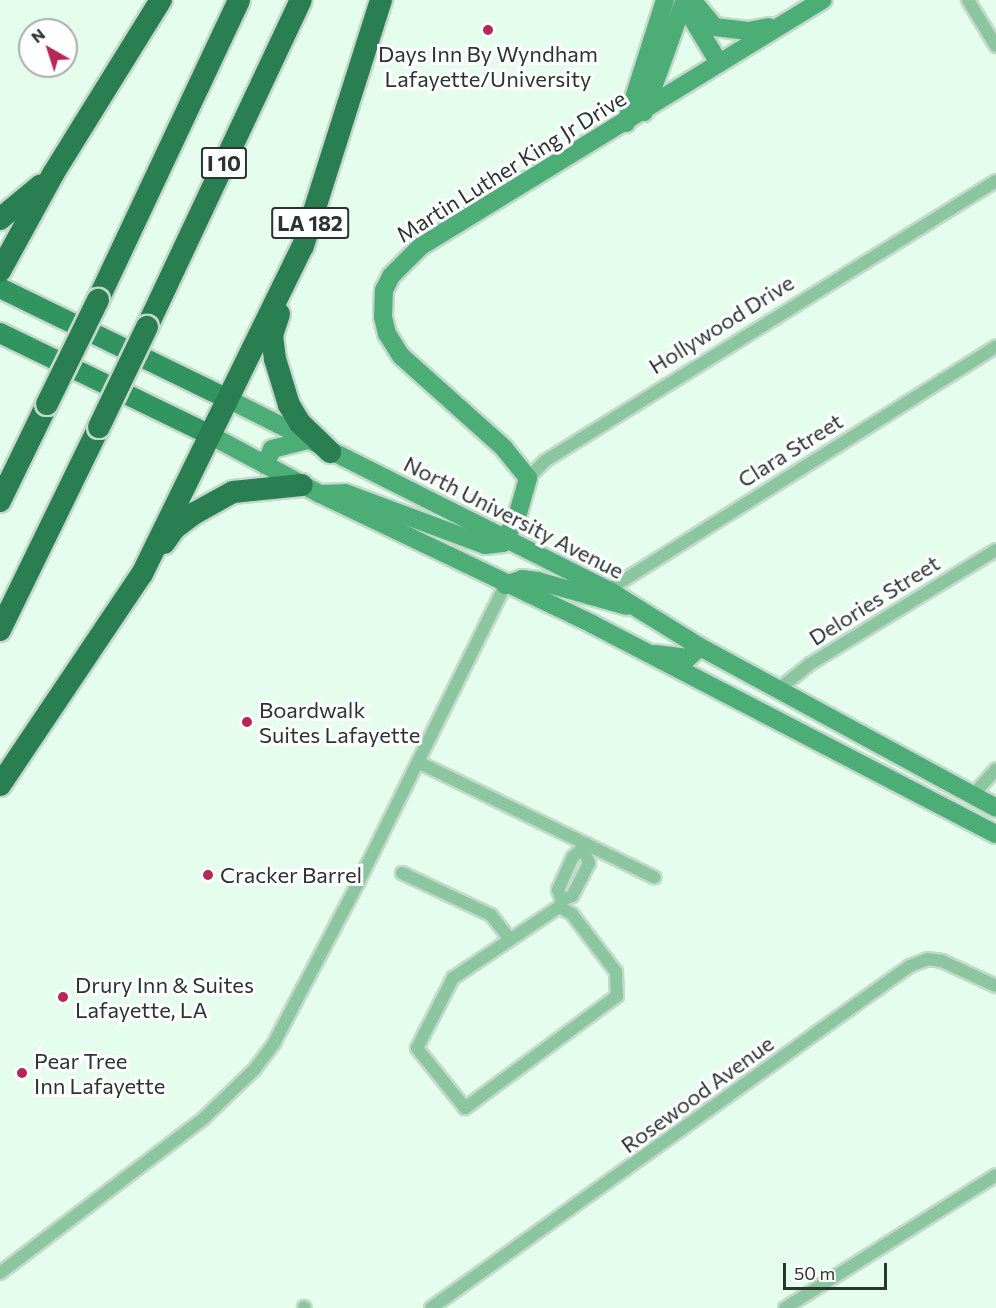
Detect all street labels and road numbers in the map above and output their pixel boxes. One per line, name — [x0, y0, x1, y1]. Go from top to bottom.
street label: Martin Luther King Jr Drive — [391, 84, 631, 248]
road number: I 10 — [200, 145, 248, 181]
road number: LA 182 — [271, 205, 349, 241]
street label: Hollywood Drive — [644, 269, 798, 379]
street label: Clara Street — [733, 407, 847, 493]
street label: North University Avenue — [400, 450, 628, 584]
street label: Delories Street — [804, 549, 944, 651]
street label: Rosewood Avenue — [616, 1030, 778, 1158]

